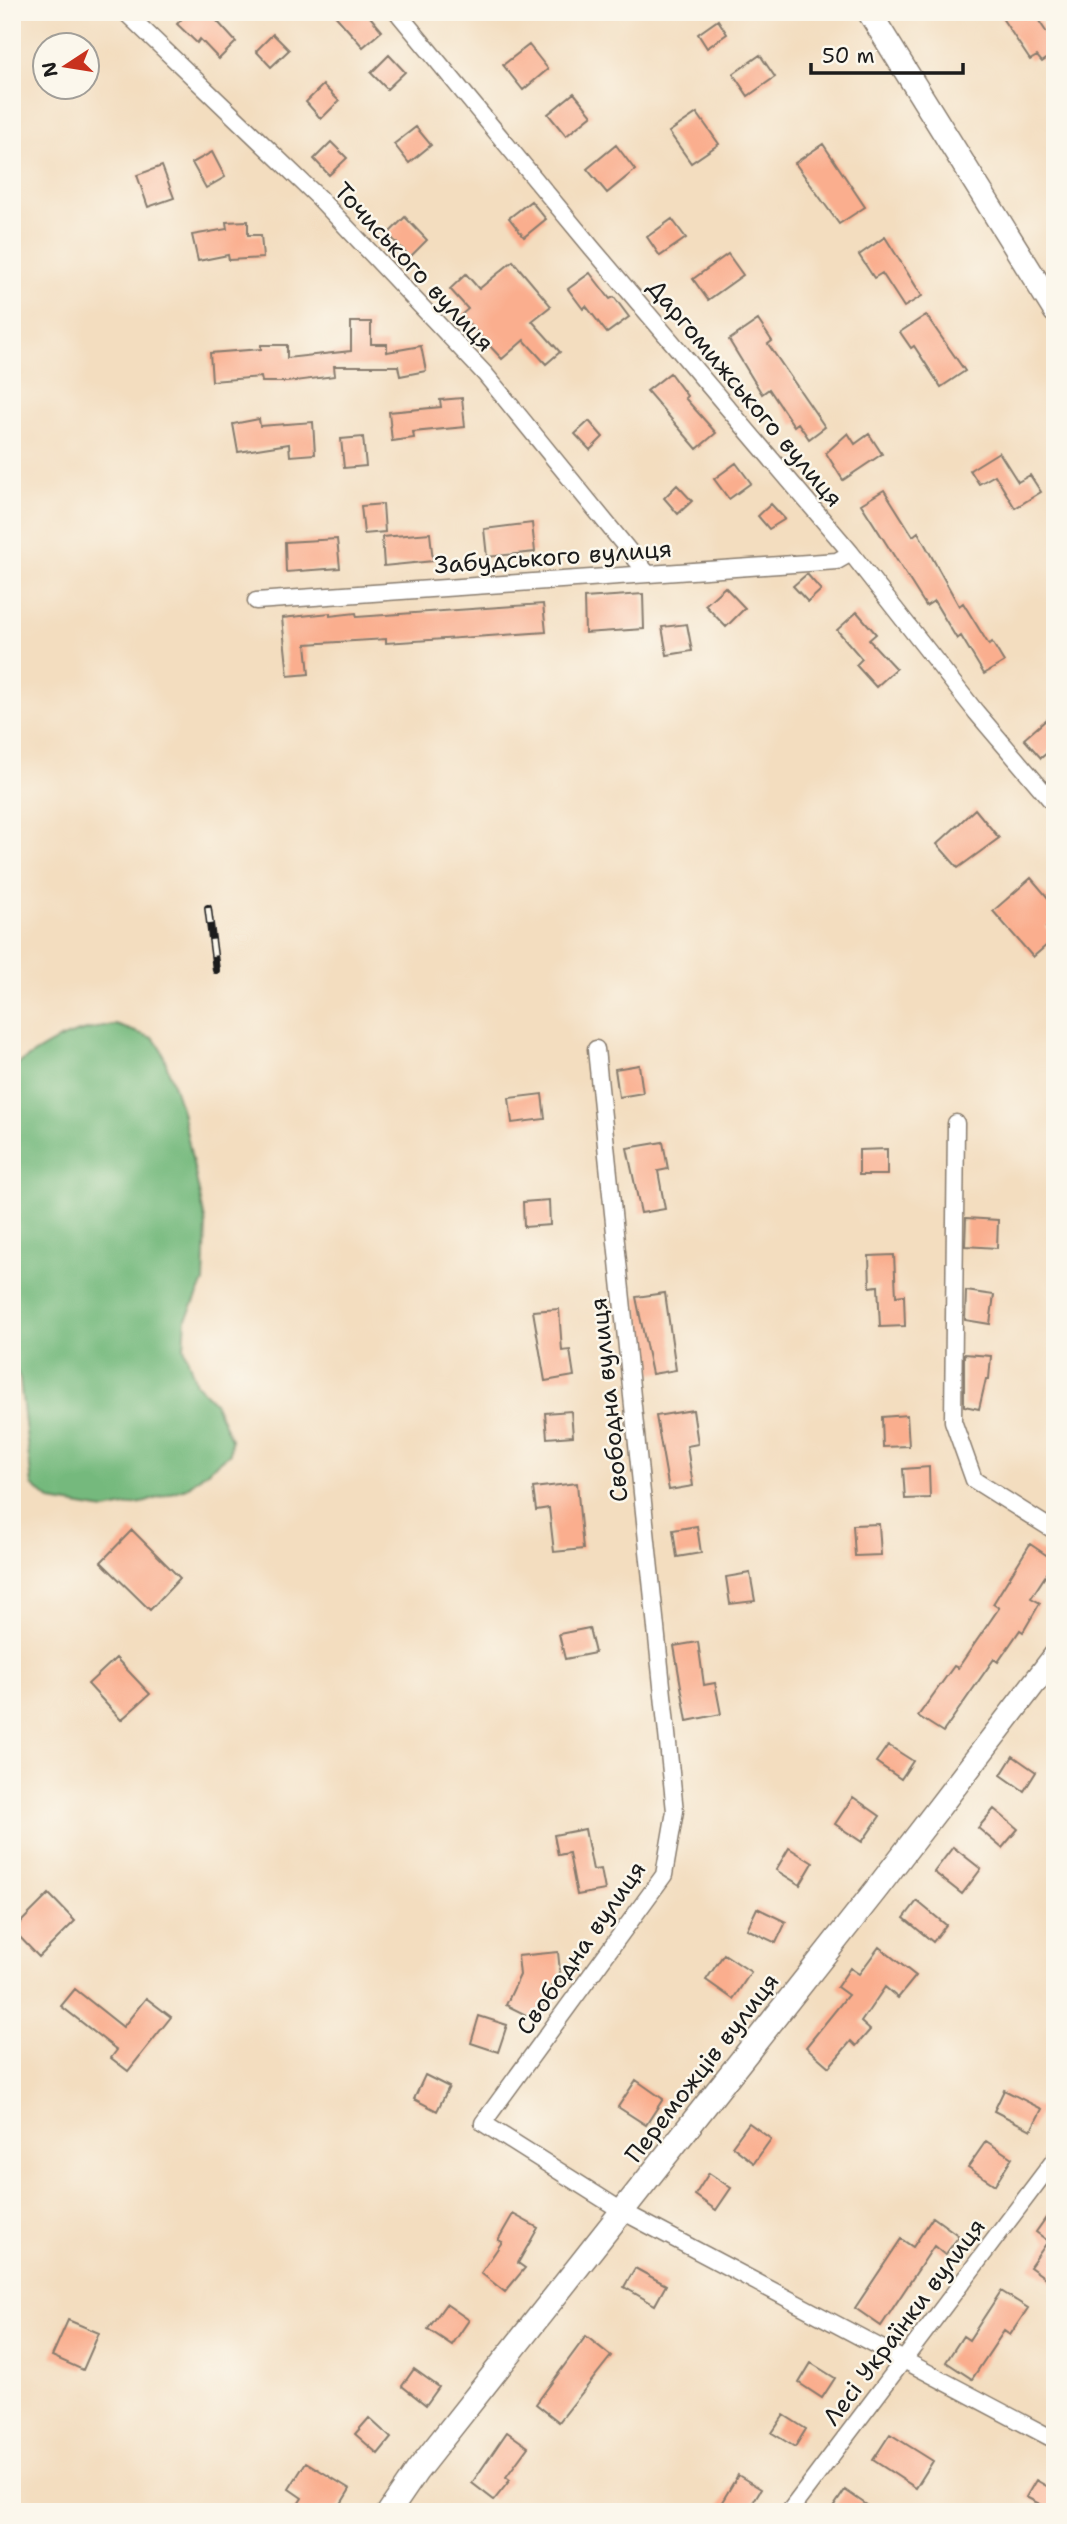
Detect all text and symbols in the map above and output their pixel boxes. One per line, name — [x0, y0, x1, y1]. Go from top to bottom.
north arrow — [32, 32, 102, 102]
scale bar — [811, 32, 964, 76]
text: 50 m — [822, 42, 875, 70]
text: N — [36, 59, 64, 79]
street label: Точиського вулиця — [327, 175, 501, 359]
street label: Даргомижського вулиця — [640, 272, 850, 514]
street label: Забудського вулиця — [433, 533, 673, 581]
street label: Свободна вулиця — [582, 1296, 636, 1504]
street label: Свободна вулиця — [509, 1855, 653, 2041]
street label: Переможців вулиця — [618, 1966, 786, 2170]
street label: Лесі Українки вулиця — [816, 2212, 992, 2432]

